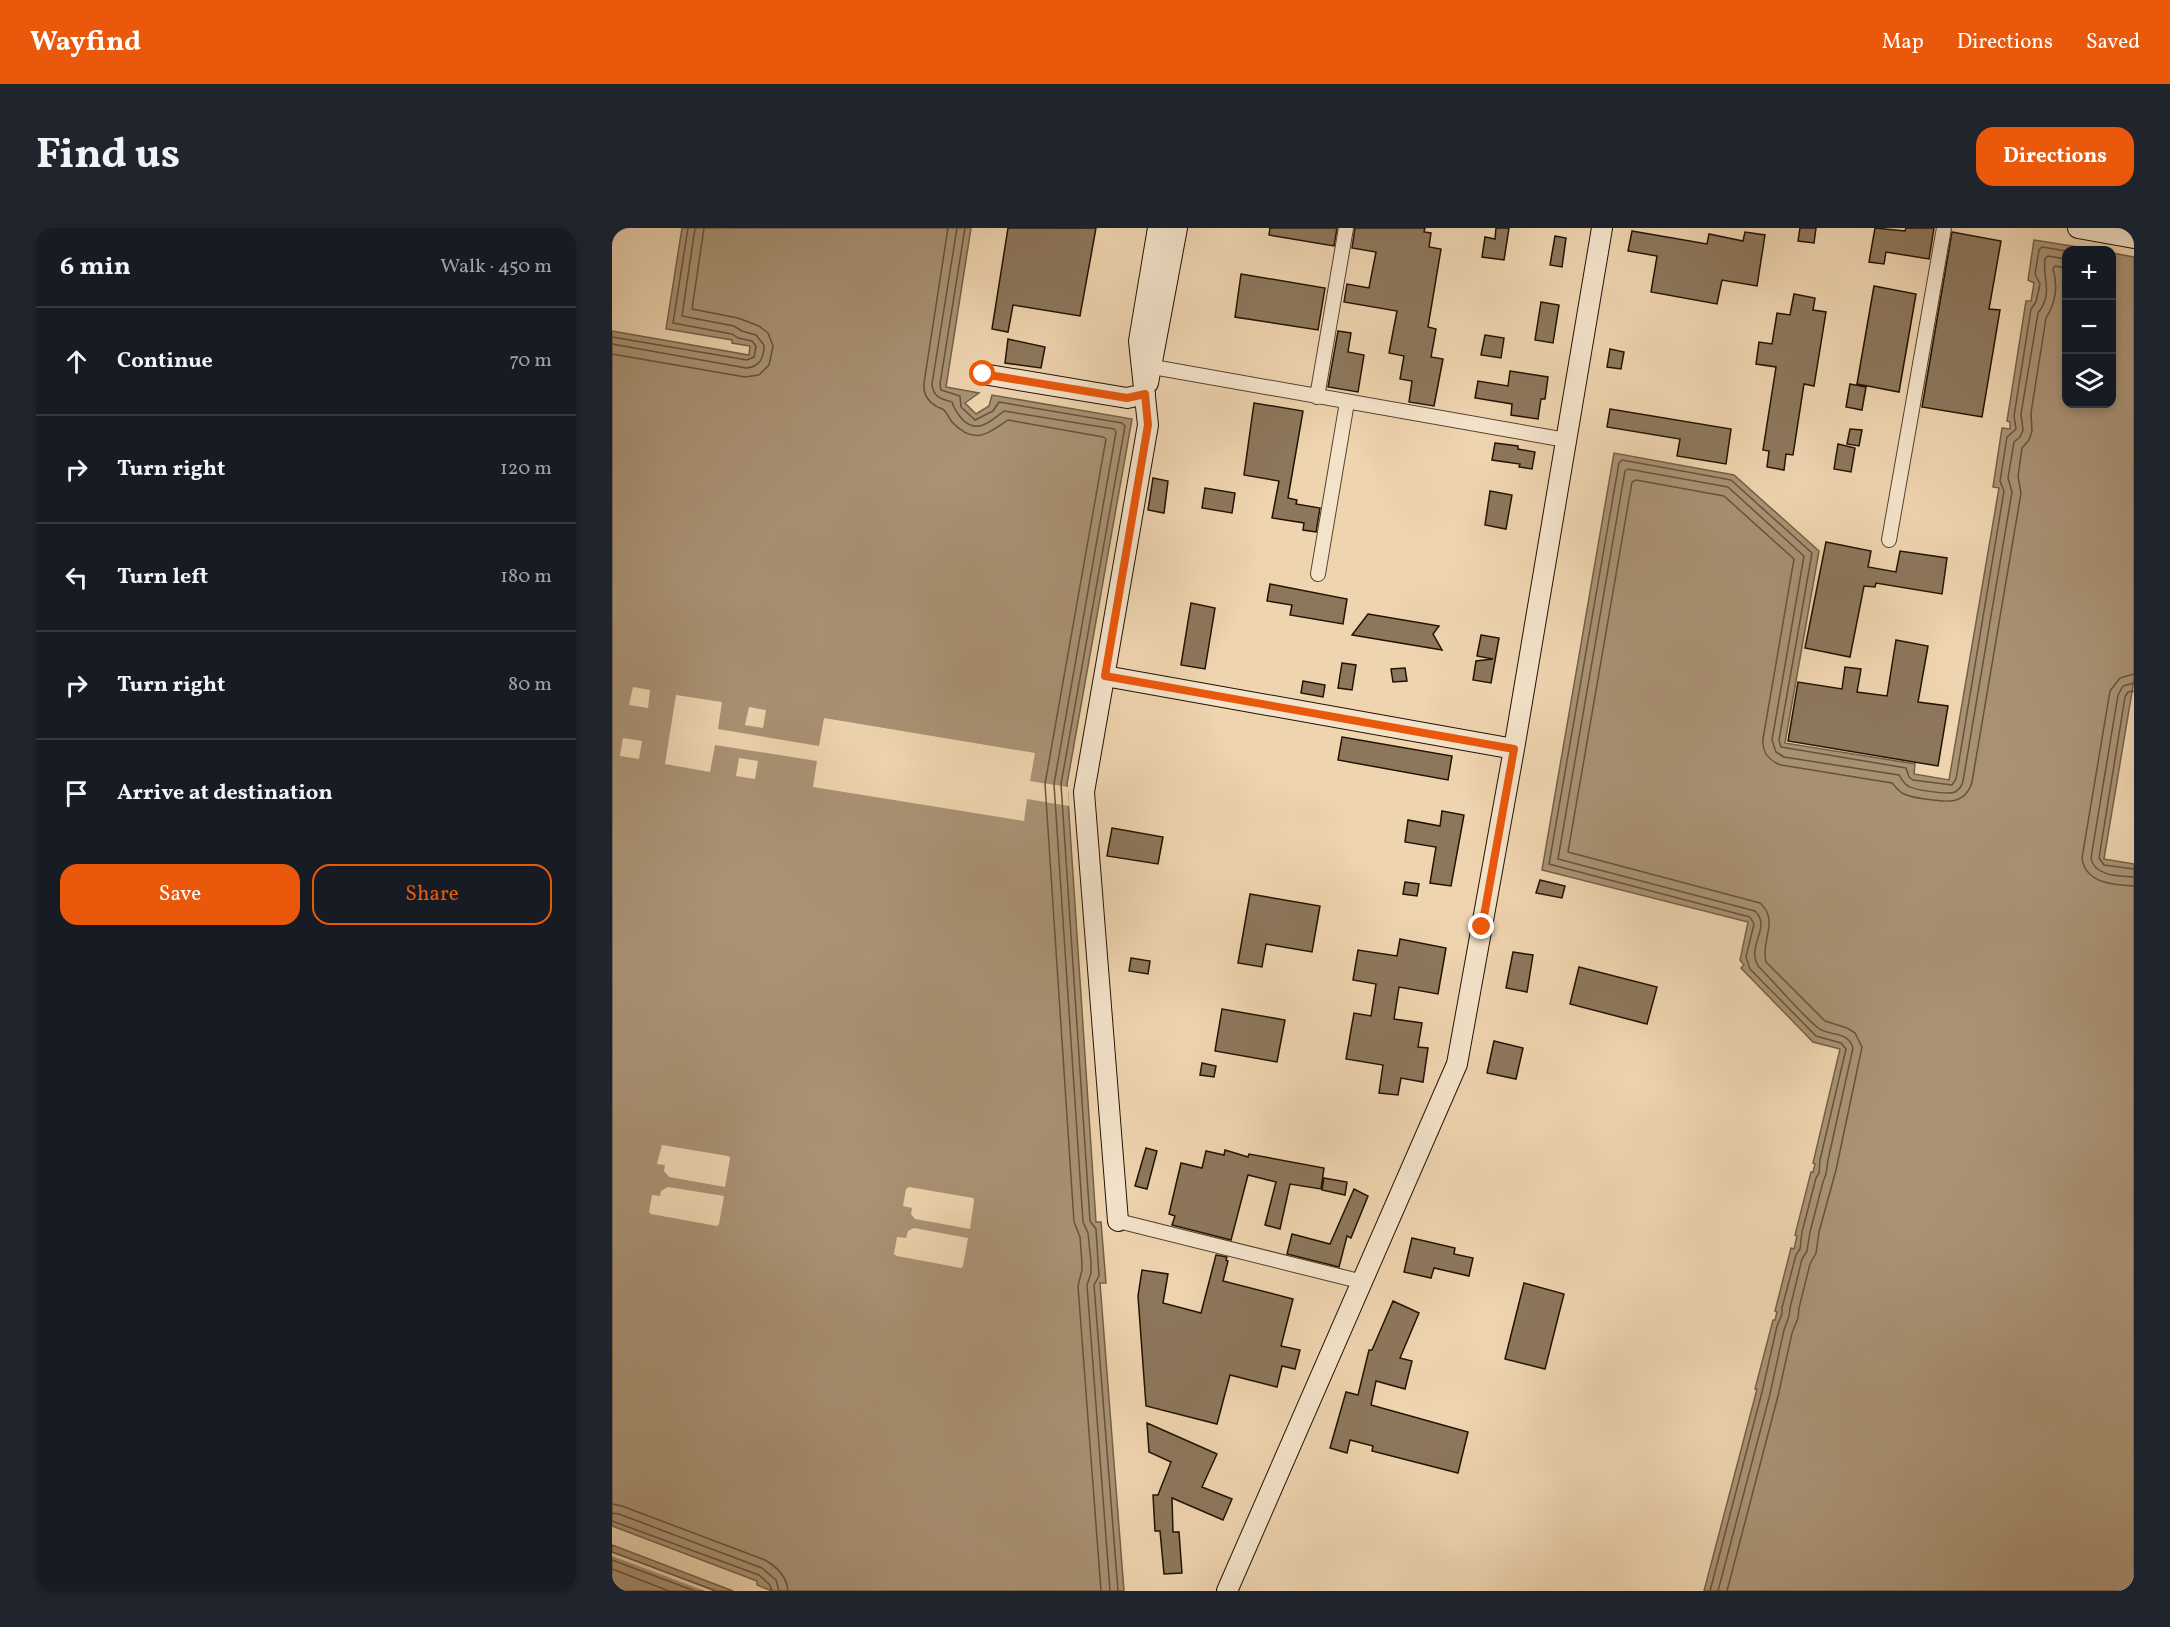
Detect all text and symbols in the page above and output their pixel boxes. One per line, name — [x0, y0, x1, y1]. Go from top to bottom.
text: Wayfind — [30, 23, 141, 62]
text: Map — [1882, 28, 1924, 57]
text: Directions — [1957, 28, 2053, 57]
text: Saved — [2086, 28, 2140, 57]
text: Find us — [36, 127, 180, 186]
button: Directions — [1976, 127, 2134, 186]
map controls — [2062, 246, 2116, 408]
button: + — [2062, 246, 2116, 300]
text: 6 min — [60, 249, 131, 285]
text: Walk · 450 m — [440, 253, 552, 281]
button: − — [2062, 300, 2116, 354]
icon: ahead — [60, 345, 93, 378]
text: Continue — [117, 346, 213, 377]
text: 70 m — [509, 347, 552, 375]
button: layers — [2062, 354, 2116, 408]
route start — [969, 360, 995, 386]
icon: right — [60, 453, 93, 486]
text: Turn right — [117, 454, 225, 485]
text: 120 m — [500, 455, 552, 483]
icon: left — [60, 561, 93, 594]
text: Turn left — [117, 562, 208, 593]
text: 180 m — [500, 563, 552, 591]
icon: right — [60, 669, 93, 702]
text: Turn right — [117, 670, 225, 701]
text: 80 m — [508, 671, 552, 699]
icon: arrive — [60, 777, 93, 810]
text: Arrive at destination — [117, 778, 333, 809]
button: Save — [60, 864, 300, 925]
button: Share — [312, 864, 552, 925]
route end — [1468, 913, 1494, 939]

